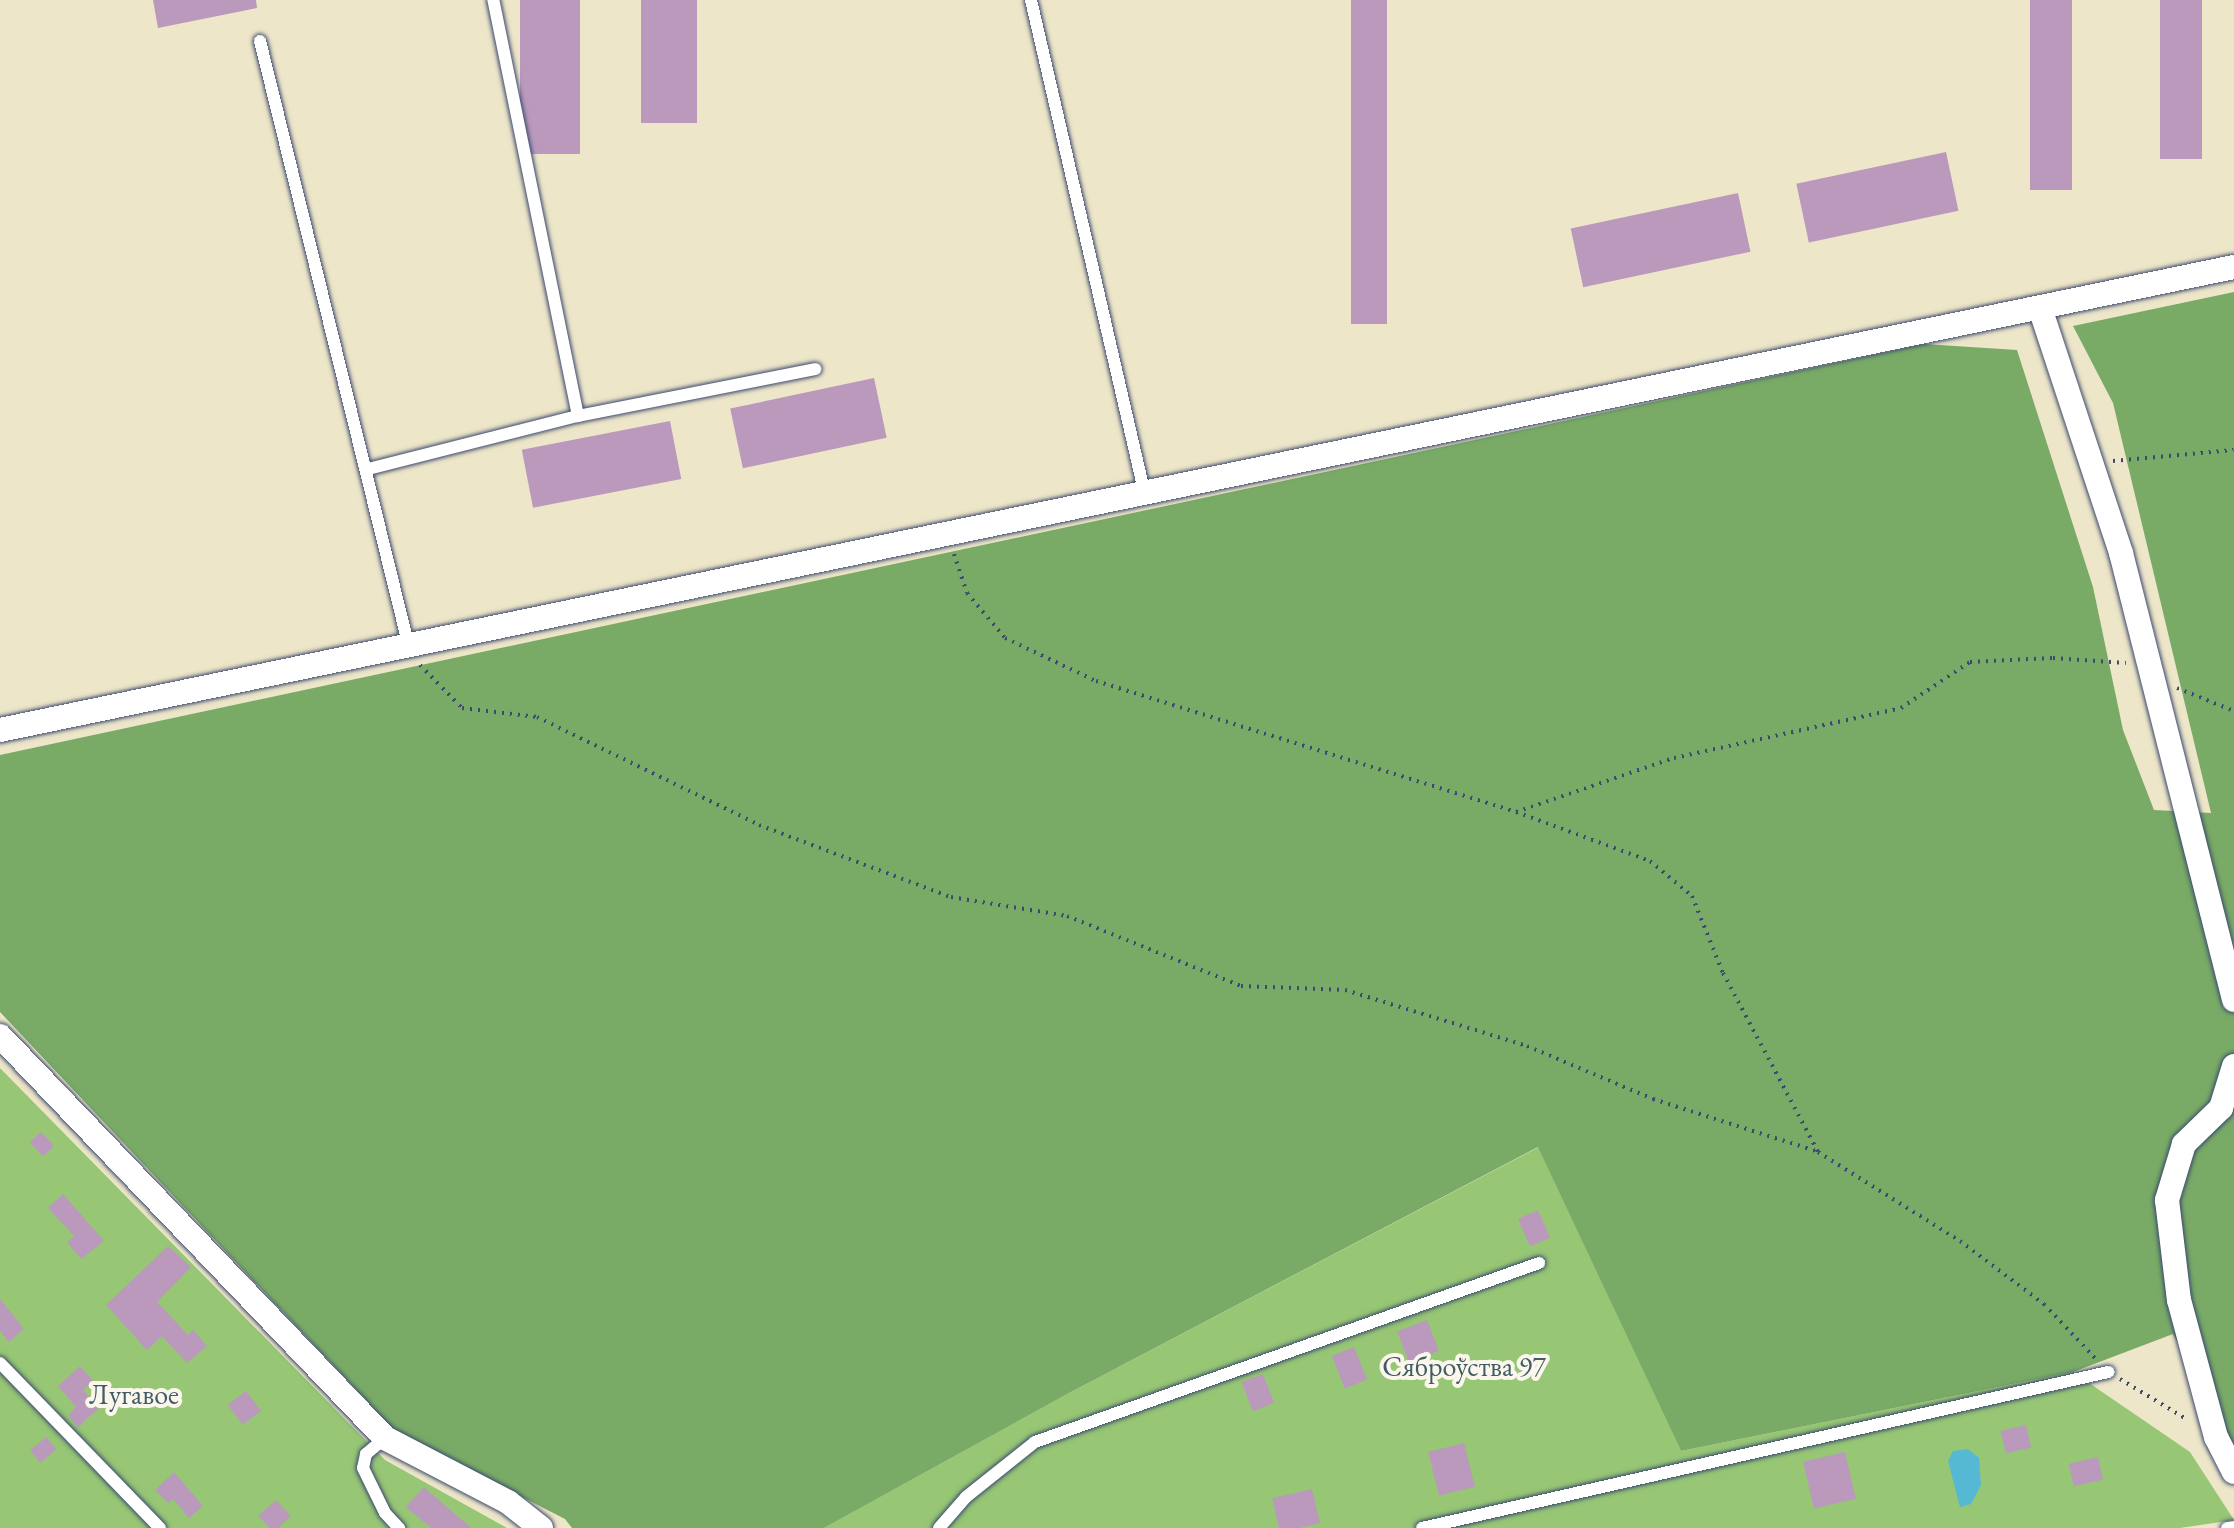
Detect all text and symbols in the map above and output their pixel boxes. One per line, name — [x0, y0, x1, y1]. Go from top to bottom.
park label: Сяброўства 97 — [1382, 1349, 1546, 1383]
park label: Лугавое — [89, 1377, 179, 1411]

